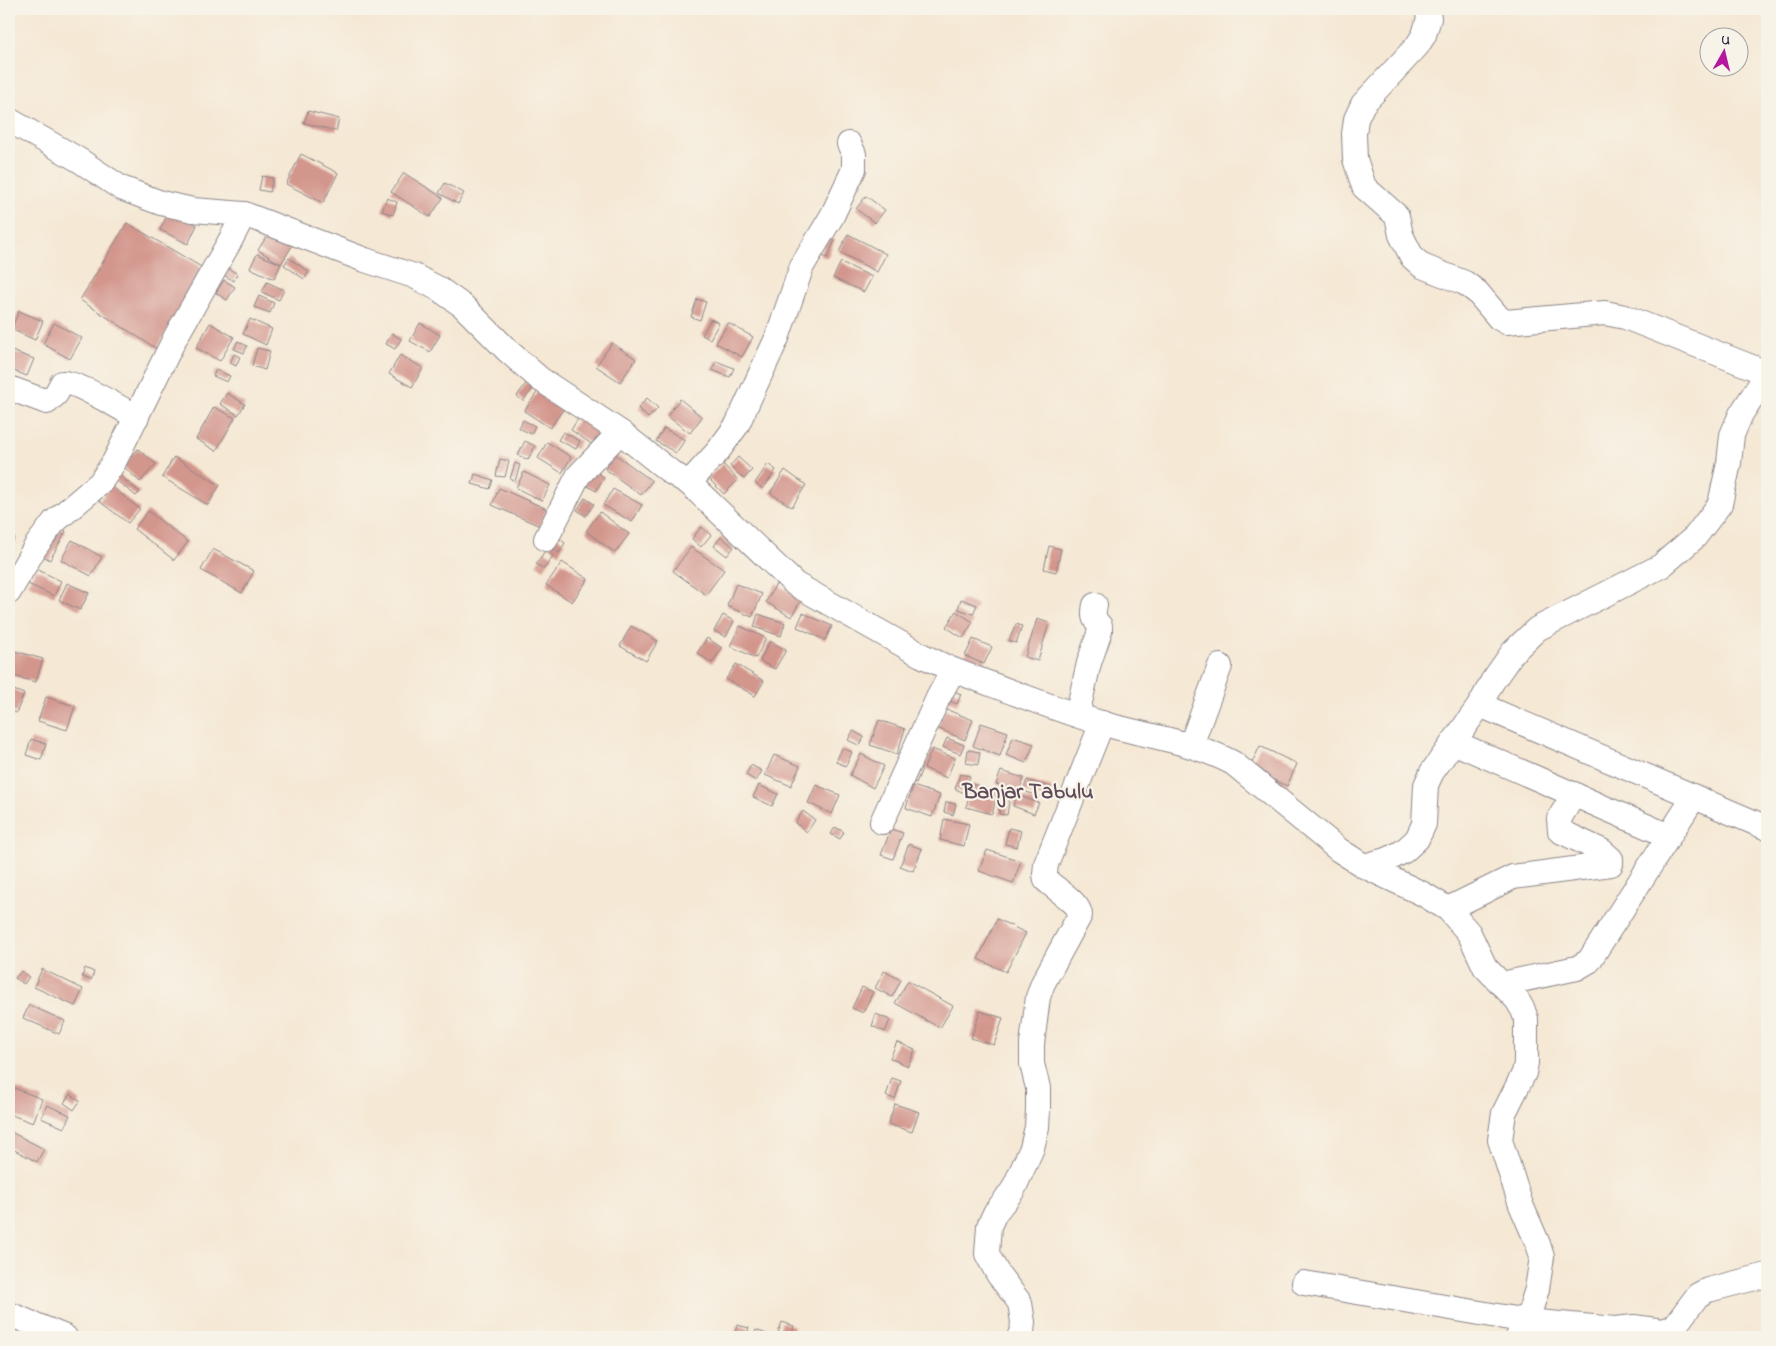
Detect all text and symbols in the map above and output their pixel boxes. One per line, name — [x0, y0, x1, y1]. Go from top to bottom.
north arrow — [1698, 28, 1748, 78]
text: U — [1720, 30, 1732, 52]
district label: Banjar Tabulu — [962, 777, 1094, 809]

